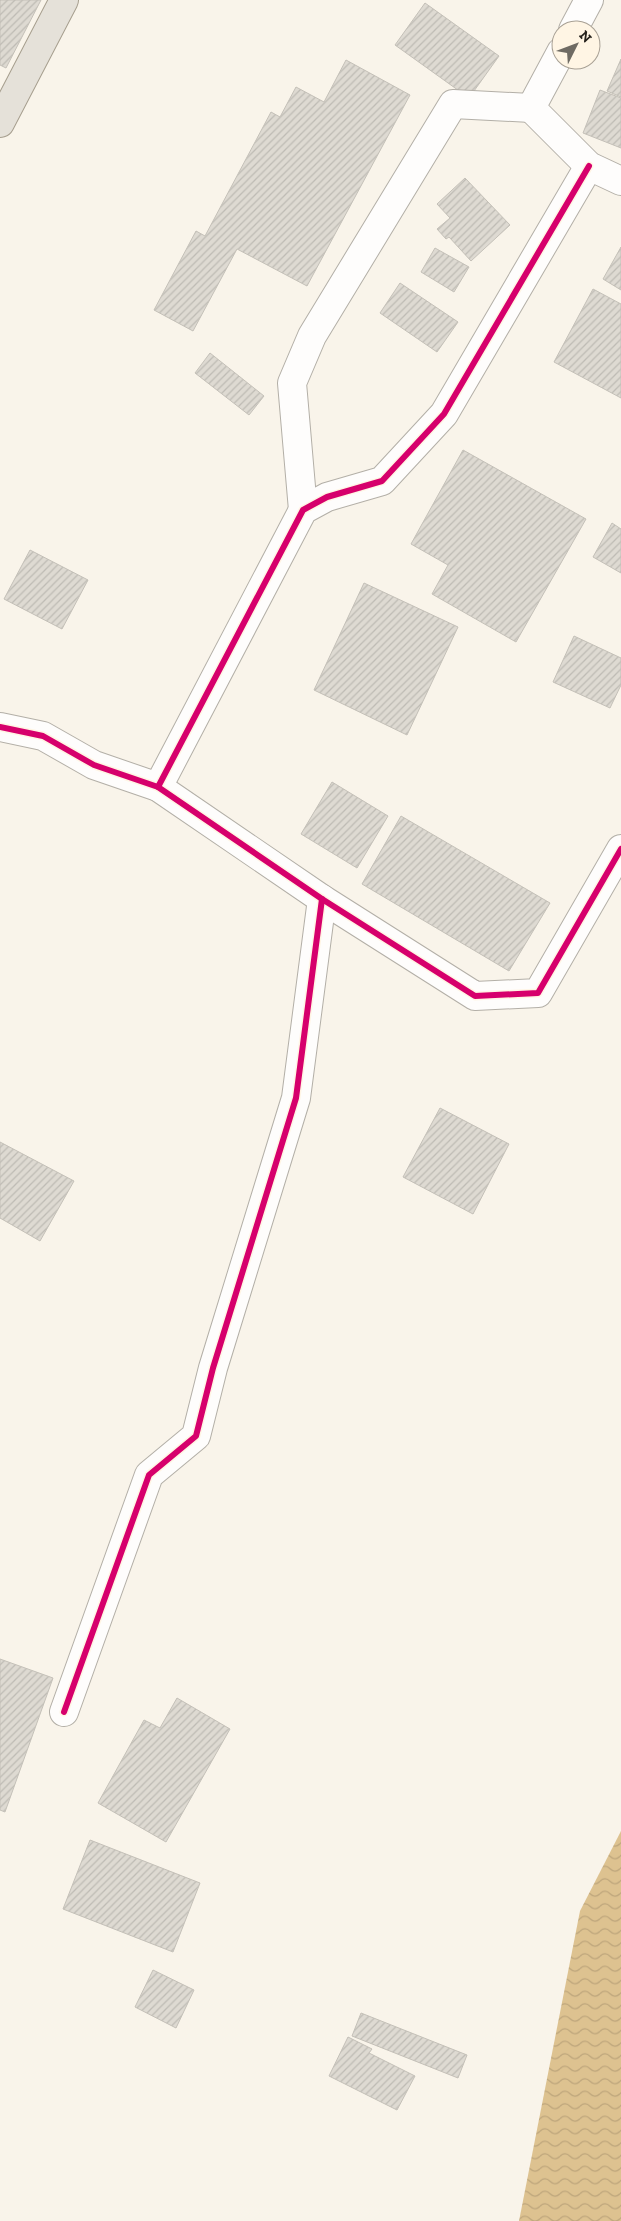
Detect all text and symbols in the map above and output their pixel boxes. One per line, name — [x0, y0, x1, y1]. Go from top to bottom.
north arrow — [551, 20, 601, 70]
text: N — [575, 27, 595, 47]

